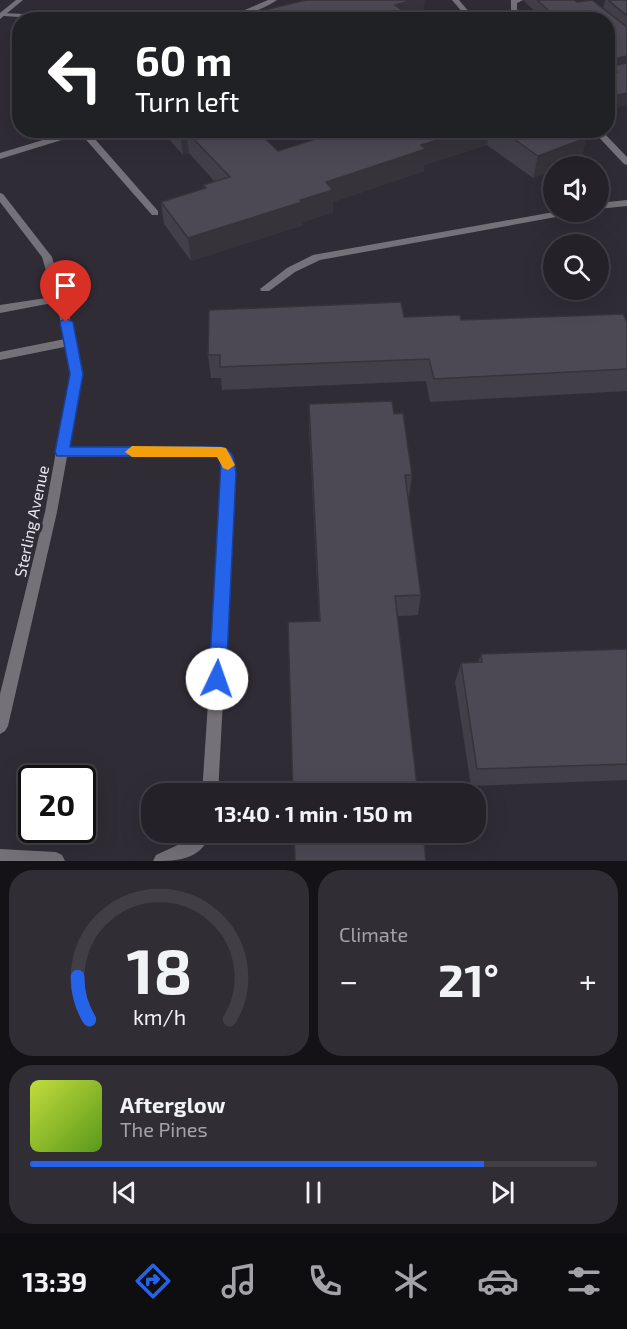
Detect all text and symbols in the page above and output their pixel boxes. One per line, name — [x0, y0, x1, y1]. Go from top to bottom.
text: 60 m — [135, 34, 232, 84]
icon: left — [36, 36, 114, 114]
text: Turn left — [135, 85, 239, 117]
map controls — [543, 156, 609, 300]
button: sound — [543, 156, 609, 222]
button: search — [543, 234, 609, 300]
pin — [40, 260, 91, 322]
icon: arrive — [49, 269, 82, 302]
street label: Sterling Avenue — [10, 463, 52, 579]
position arrow — [185, 647, 249, 711]
speed limit sign: 20 — [18, 765, 96, 843]
text: 13:40 · 1 min · 150 m — [214, 800, 413, 826]
text: Climate — [339, 922, 408, 946]
text: 18 — [126, 932, 192, 1007]
text: 21° — [438, 952, 499, 1006]
text: − — [339, 960, 358, 1000]
text: + — [579, 960, 597, 1000]
text: km/h — [132, 1004, 186, 1029]
text: Afterglow — [120, 1091, 225, 1117]
text: The Pines — [120, 1117, 208, 1141]
icon: previous — [108, 1176, 141, 1209]
icon: pause — [297, 1176, 330, 1209]
icon: next — [486, 1176, 519, 1209]
icon: directions — [132, 1260, 174, 1302]
icon: music — [218, 1260, 260, 1302]
icon: phone — [304, 1260, 346, 1302]
icon: climate — [390, 1260, 432, 1302]
icon: car — [477, 1260, 519, 1302]
icon: filters — [563, 1260, 605, 1302]
text: 13:39 — [22, 1265, 87, 1297]

